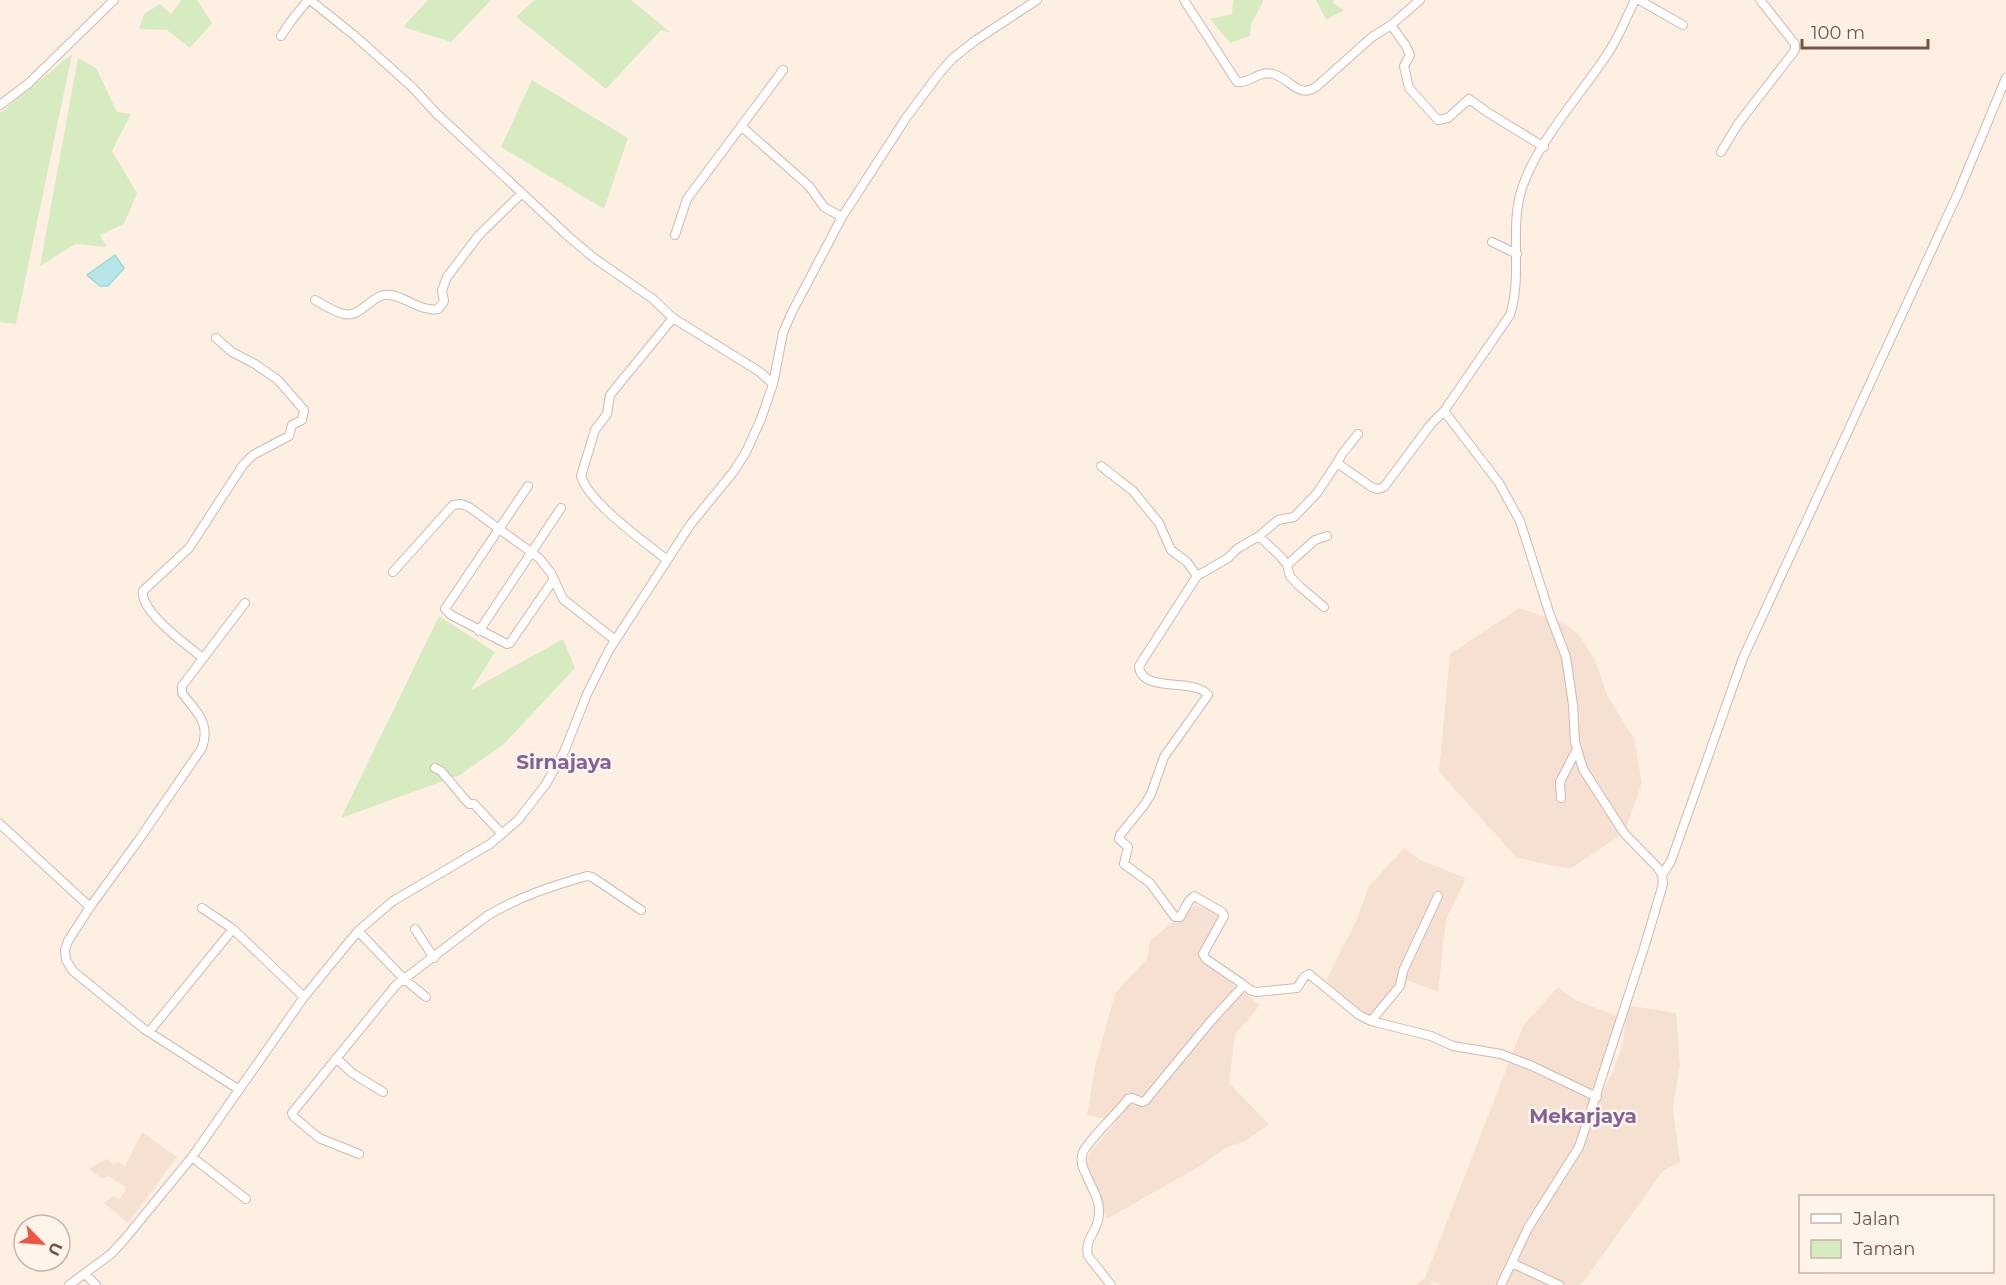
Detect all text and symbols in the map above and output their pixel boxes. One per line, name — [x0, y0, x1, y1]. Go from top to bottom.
scale bar — [1802, 12, 1928, 50]
text: 100 m — [1811, 22, 1865, 44]
district label: Sirnajaya — [516, 750, 612, 774]
district label: Mekarjaya — [1529, 1104, 1637, 1128]
legend — [1799, 1195, 1994, 1273]
text: Jalan — [1852, 1208, 1900, 1230]
north arrow — [12, 1213, 72, 1273]
text: Taman — [1853, 1238, 1915, 1260]
text: U — [44, 1239, 66, 1259]

